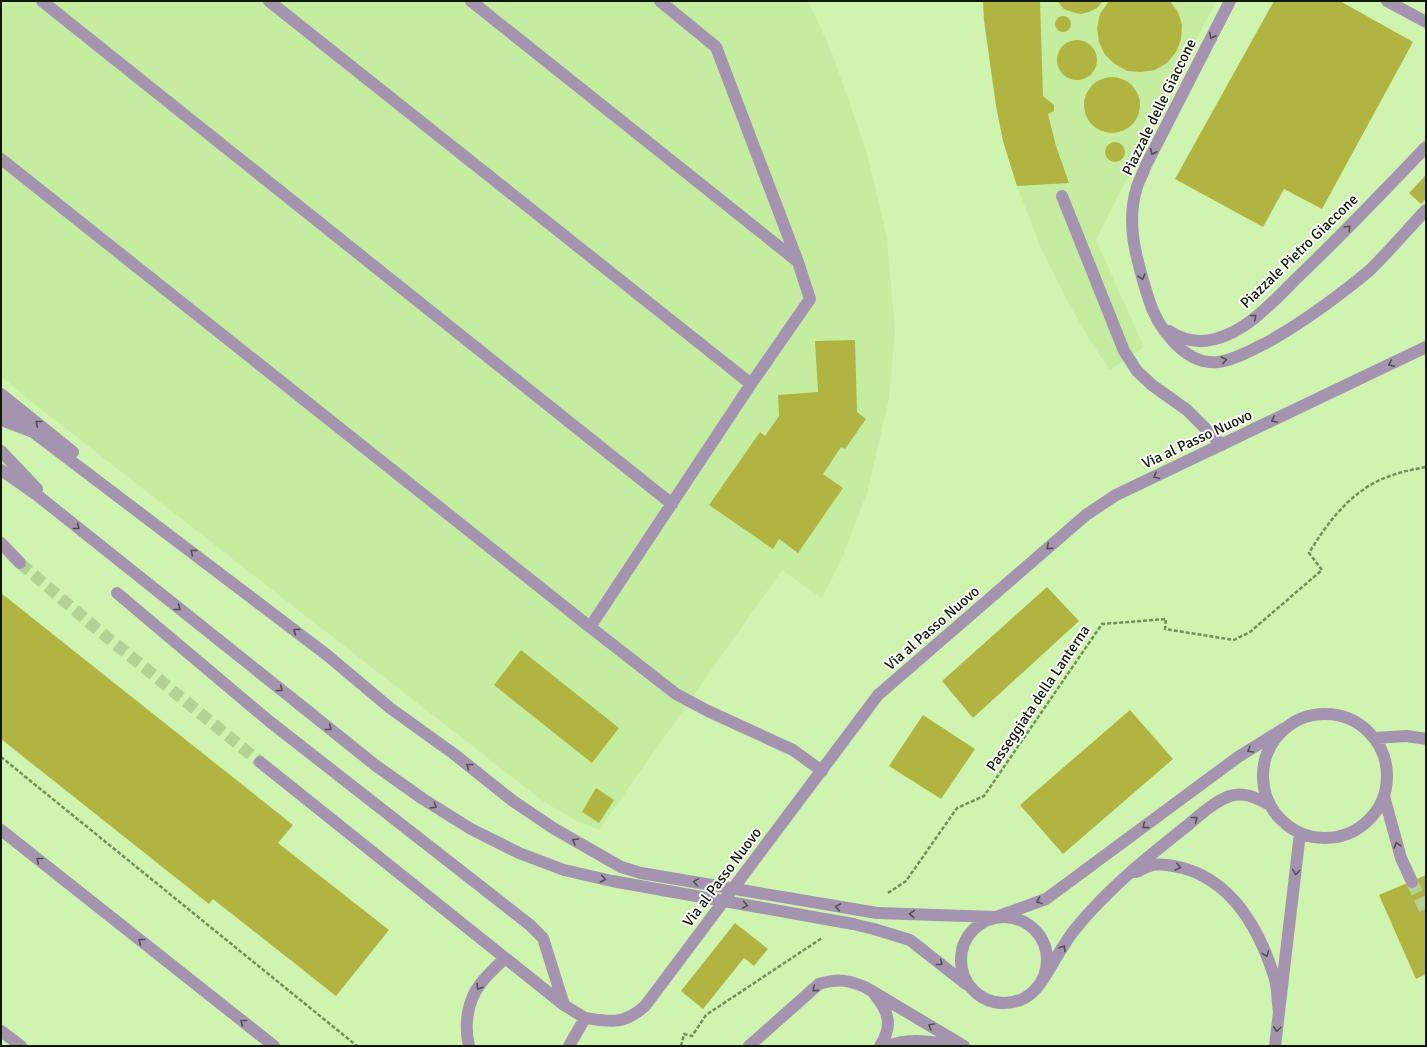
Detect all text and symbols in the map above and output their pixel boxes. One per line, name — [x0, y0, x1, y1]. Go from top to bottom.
one-way arrow — [1209, 32, 1217, 39]
street label: Piazzale delle Giaccone — [1118, 36, 1200, 178]
one-way arrow — [1150, 148, 1158, 155]
street label: Piazzale Pietro Giaccone — [1236, 190, 1362, 312]
one-way arrow — [1344, 225, 1351, 233]
one-way arrow — [1137, 273, 1146, 280]
one-way arrow — [1250, 315, 1257, 322]
one-way arrow — [1221, 357, 1227, 365]
one-way arrow — [1388, 359, 1395, 367]
street label: Via al Passo Nuovo — [1139, 406, 1255, 472]
one-way arrow — [1270, 415, 1278, 423]
one-way arrow — [35, 421, 42, 428]
one-way arrow — [1153, 471, 1161, 479]
one-way arrow — [72, 523, 79, 530]
one-way arrow — [1046, 543, 1053, 550]
one-way arrow — [190, 550, 197, 557]
street label: Via al Passo Nuovo — [881, 582, 983, 674]
one-way arrow — [174, 603, 181, 610]
street label: Passeggiata della Lanterna — [982, 622, 1094, 774]
one-way arrow — [294, 629, 301, 636]
one-way arrow — [276, 684, 283, 691]
one-way arrow — [325, 724, 332, 731]
one-way arrow — [1247, 745, 1254, 752]
one-way arrow — [466, 764, 473, 771]
one-way arrow — [429, 801, 436, 808]
one-way arrow — [1191, 817, 1198, 824]
one-way arrow — [1142, 821, 1149, 828]
street label: Via al Passo Nuovo — [679, 824, 765, 930]
one-way arrow — [572, 838, 579, 845]
one-way arrow — [1393, 842, 1402, 849]
one-way arrow — [37, 858, 44, 865]
one-way arrow — [1175, 863, 1181, 871]
one-way arrow — [1292, 869, 1301, 875]
one-way arrow — [600, 874, 606, 882]
one-way arrow — [693, 878, 699, 887]
one-way arrow — [1036, 897, 1043, 905]
one-way arrow — [742, 900, 748, 909]
one-way arrow — [835, 903, 841, 912]
one-way arrow — [909, 910, 915, 919]
one-way arrow — [139, 939, 146, 946]
one-way arrow — [1058, 945, 1066, 952]
one-way arrow — [1262, 951, 1270, 958]
one-way arrow — [935, 958, 942, 965]
one-way arrow — [476, 983, 484, 990]
one-way arrow — [812, 984, 820, 991]
one-way arrow — [240, 1019, 247, 1026]
one-way arrow — [928, 1023, 935, 1030]
one-way arrow — [1273, 1025, 1282, 1032]

